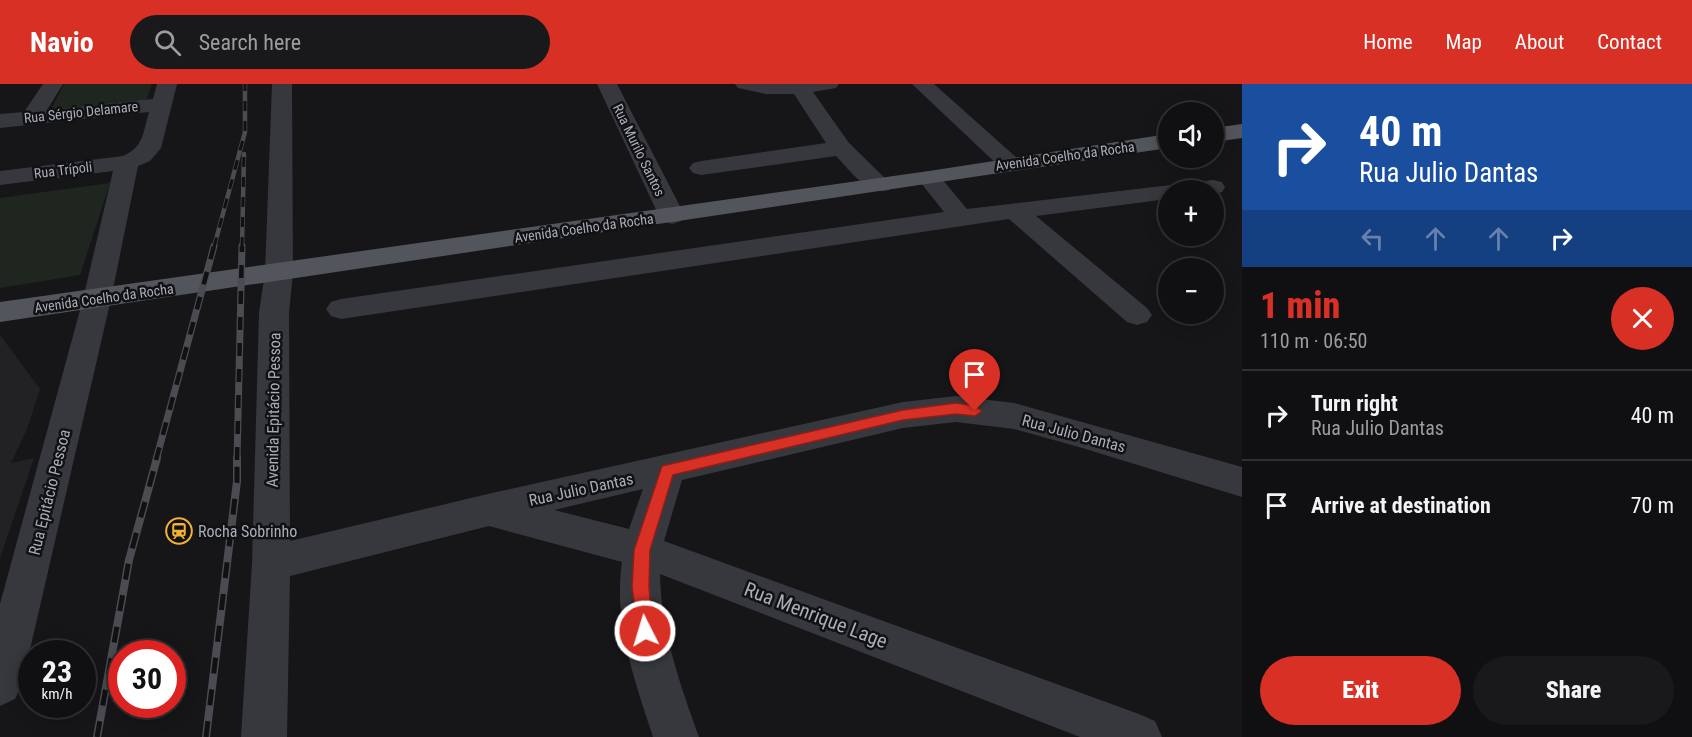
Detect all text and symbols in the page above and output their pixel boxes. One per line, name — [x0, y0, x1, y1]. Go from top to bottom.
search box — [130, 15, 550, 69]
text: Navio — [30, 26, 94, 59]
icon: search — [151, 26, 184, 59]
text: Search here — [199, 30, 301, 55]
text: Home — [1363, 30, 1413, 54]
text: Map — [1446, 30, 1482, 54]
text: About — [1515, 30, 1564, 54]
text: Contact — [1597, 30, 1662, 54]
street label: Rua Sérgio Delamare — [23, 98, 139, 126]
street label: Rua Murilo Santos — [610, 101, 668, 199]
map controls — [1158, 102, 1224, 324]
button: sound — [1158, 102, 1224, 168]
text: 40 m — [1359, 107, 1442, 156]
icon: right — [1260, 108, 1338, 186]
street label: Avenida Coelho da Rocha — [995, 138, 1135, 174]
text: Rua Julio Dantas — [1359, 157, 1538, 189]
street label: Rua Trípoli — [33, 158, 93, 182]
button: + — [1158, 180, 1224, 246]
street label: Avenida Coelho da Rocha — [514, 210, 654, 246]
icon: left — [1356, 222, 1389, 255]
icon: ahead — [1419, 222, 1452, 255]
icon: ahead — [1482, 222, 1515, 255]
icon: right — [1545, 222, 1578, 255]
button: − — [1158, 258, 1224, 324]
street label: Avenida Coelho da Rocha — [34, 280, 174, 316]
text: 1 min — [1260, 285, 1340, 327]
button: close — [1611, 287, 1674, 350]
text: 110 m · 06:50 — [1260, 329, 1367, 353]
street label: Avenida Epitácio Pessoa — [263, 332, 284, 488]
pin — [949, 349, 1000, 411]
icon: arrive — [958, 358, 991, 391]
text: Turn right — [1311, 391, 1398, 416]
icon: right — [1260, 399, 1293, 432]
text: 40 m — [1631, 403, 1674, 428]
street label: Rua Julio Dantas — [1020, 411, 1128, 456]
text: Rua Julio Dantas — [1311, 416, 1444, 440]
street label: Rua Epitácio Pessoa — [25, 427, 74, 557]
street label: Rua Julio Dantas — [527, 469, 635, 510]
icon: arrive — [1260, 489, 1293, 522]
text: Arrive at destination — [1311, 493, 1491, 518]
text: 70 m — [1631, 493, 1674, 518]
station icon: Rocha Sobrinho — [164, 516, 194, 546]
place label: Rocha Sobrinho — [198, 522, 297, 541]
street label: Rua Menrique Lage — [741, 577, 891, 653]
position arrow — [613, 599, 677, 663]
speed limit sign: 30 — [108, 640, 186, 718]
text: 23 — [42, 654, 72, 689]
button: Exit — [1260, 656, 1461, 725]
button: Share — [1473, 656, 1674, 725]
text: km/h — [42, 685, 72, 703]

